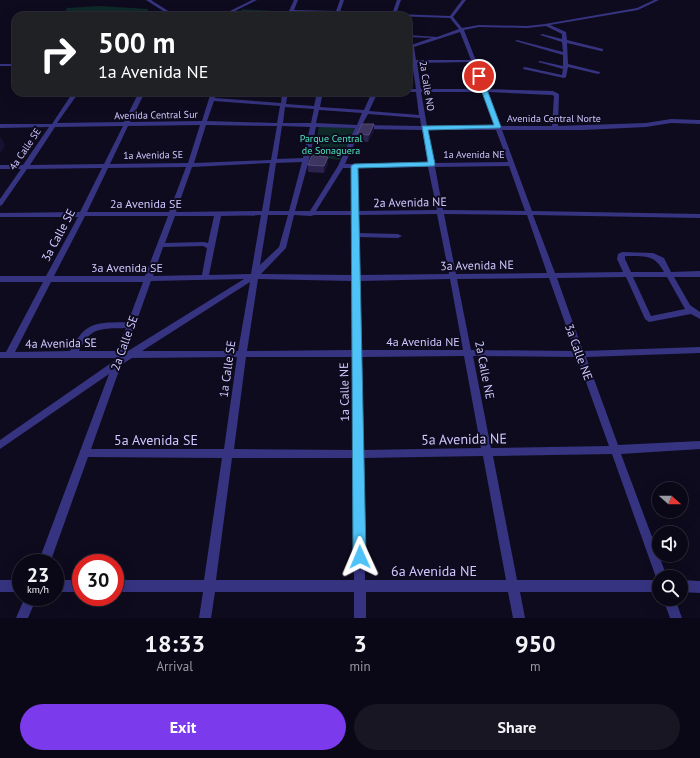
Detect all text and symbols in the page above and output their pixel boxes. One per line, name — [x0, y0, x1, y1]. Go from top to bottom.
text: 500 m — [98, 24, 175, 61]
icon: right — [32, 28, 84, 80]
pin — [462, 59, 496, 93]
text: 1a Avenida NE — [98, 60, 208, 83]
street label: 2a Calle NO — [417, 60, 437, 112]
icon: arrive — [468, 65, 490, 87]
street label: Avenida Central Sur — [114, 108, 199, 122]
street label: Avenida Central Norte — [507, 112, 601, 125]
street label: 4a Calle SE — [6, 126, 44, 172]
park label: Parque Central de Sonaguera — [300, 132, 362, 157]
street label: 1a Avenida SE — [123, 148, 183, 162]
street label: 1a Avenida NE — [443, 148, 505, 161]
street label: 2a Avenida NE — [373, 194, 447, 210]
street label: 2a Avenida SE — [110, 196, 182, 211]
street label: 3a Calle SE — [38, 206, 78, 264]
street label: 3a Avenida NE — [440, 257, 514, 273]
street label: 3a Avenida SE — [91, 260, 163, 275]
street label: 2a Calle SE — [107, 313, 141, 373]
street label: 3a Calle NE — [562, 322, 596, 382]
street label: 4a Avenida NE — [386, 334, 460, 349]
street label: 4a Avenida SE — [25, 335, 97, 351]
street label: 1a Calle SE — [216, 340, 238, 398]
street label: 2a Calle NE — [472, 340, 498, 400]
street label: 1a Calle NE — [336, 362, 352, 422]
street label: 5a Avenida NE — [421, 429, 507, 449]
street label: 5a Avenida SE — [114, 431, 198, 449]
north arrow — [652, 482, 688, 518]
map controls — [652, 482, 688, 606]
button: sound — [652, 526, 688, 562]
position arrow — [339, 536, 381, 578]
speed limit sign: 30 — [72, 554, 124, 606]
text: 23 — [27, 562, 49, 588]
street label: 6a Avenida NE — [391, 562, 477, 580]
button: search — [652, 570, 688, 606]
text: km/h — [27, 583, 49, 596]
text: 18:33 — [144, 628, 205, 659]
text: 3 — [353, 628, 367, 659]
text: 950 — [515, 628, 556, 659]
text: Arrival — [157, 658, 193, 675]
text: min — [349, 658, 371, 675]
text: m — [530, 658, 541, 675]
button: Exit — [20, 704, 346, 750]
button: Share — [354, 704, 680, 750]

